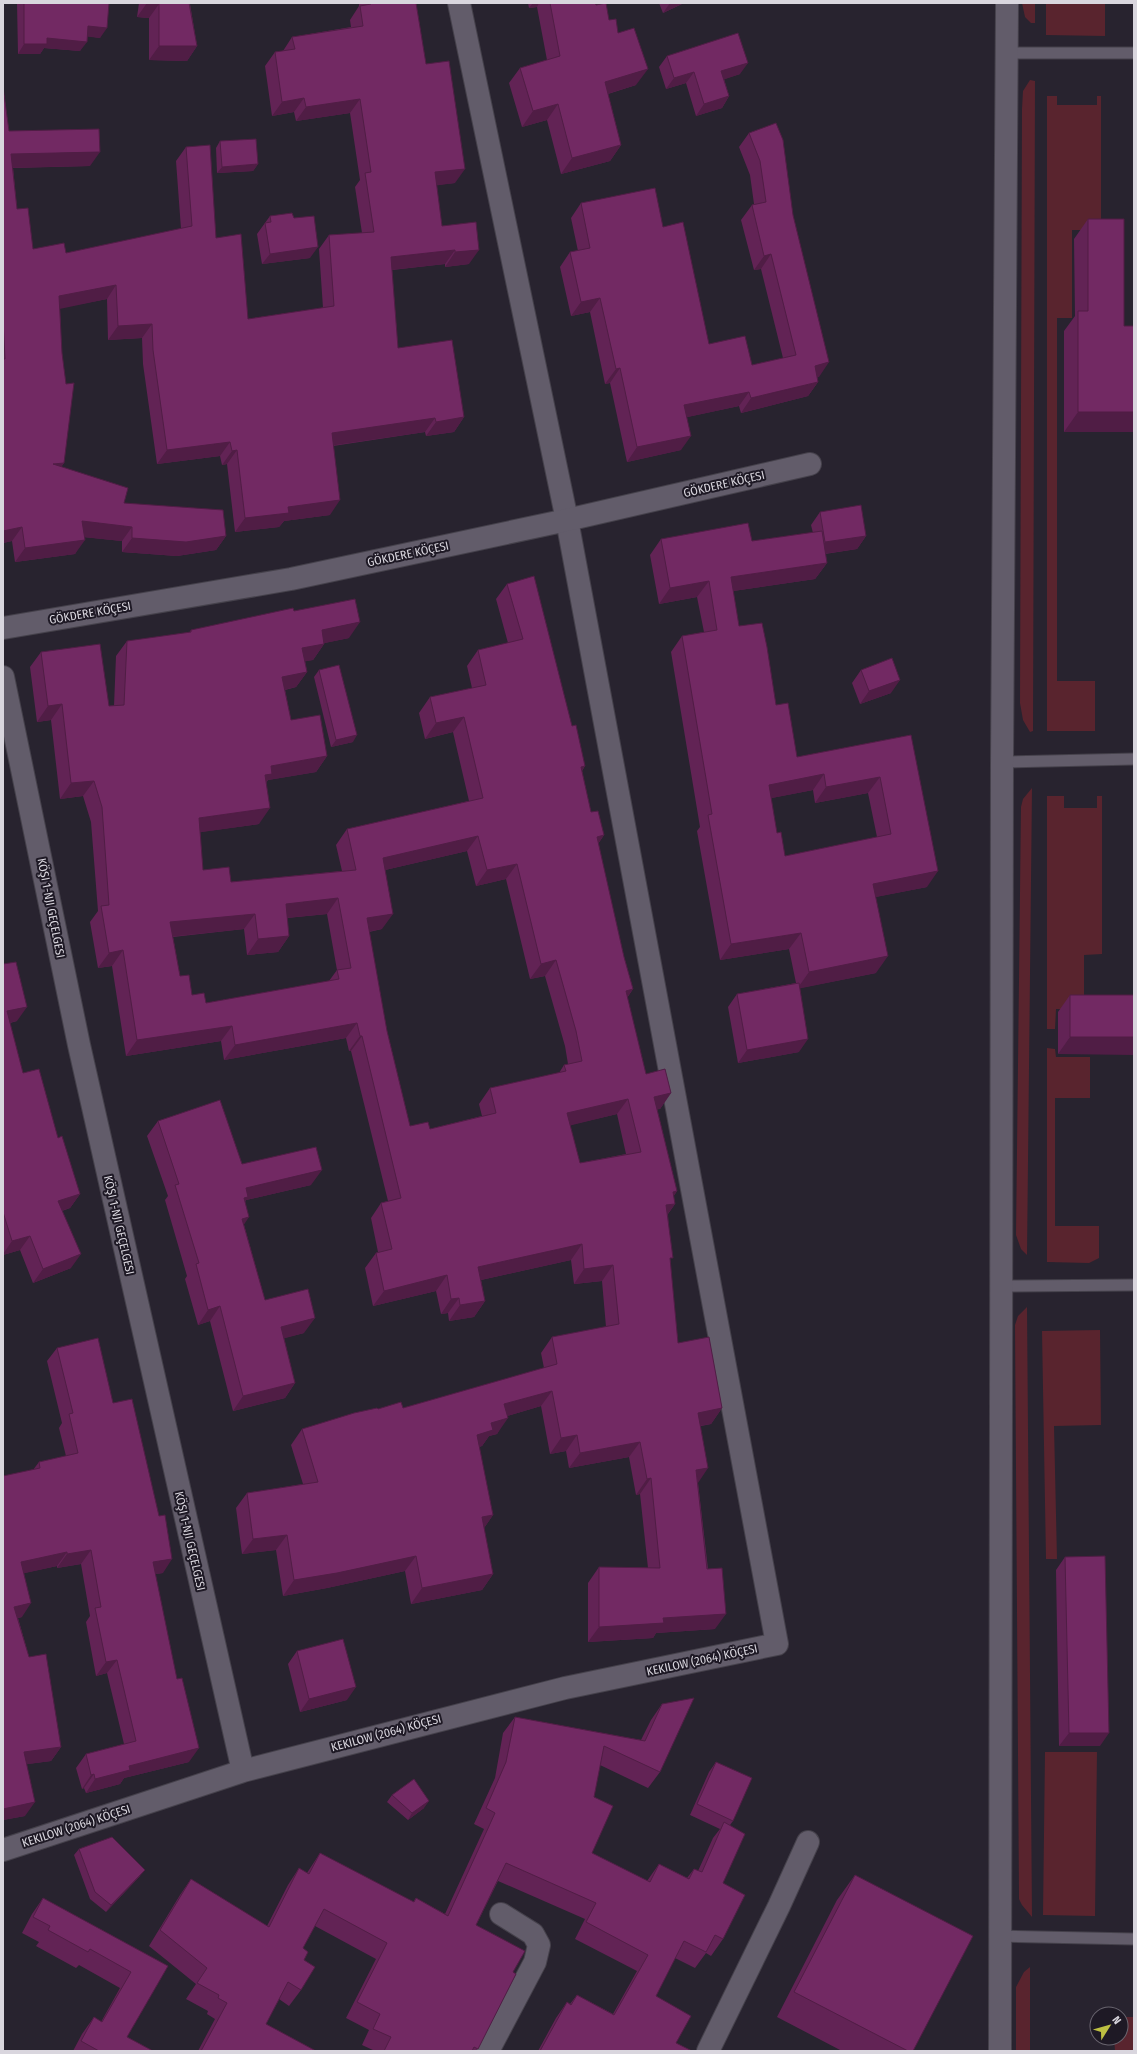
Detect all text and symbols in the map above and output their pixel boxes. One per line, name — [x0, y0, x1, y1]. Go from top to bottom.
street label: GÖKDERE KÖÇESI — [682, 466, 766, 500]
street label: GÖKDERE KÖÇESI — [366, 537, 450, 569]
street label: GÖKDERE KÖÇESI — [48, 597, 132, 627]
street label: KÖŞI 1-NJI GEÇELGESI — [34, 856, 70, 959]
street label: KÖŞI 1-NJI GEÇELGESI — [101, 1173, 139, 1276]
street label: KÖŞI 1-NJI GEÇELGESI — [172, 1489, 210, 1592]
street label: KEKILOW (2064) KÖÇESI — [645, 1639, 759, 1679]
street label: KEKILOW (2064) KÖÇESI — [329, 1710, 442, 1754]
street label: KEKILOW (2064) KÖÇESI — [19, 1800, 132, 1850]
north arrow — [1089, 2006, 1129, 2046]
text: N — [1109, 2014, 1124, 2027]

